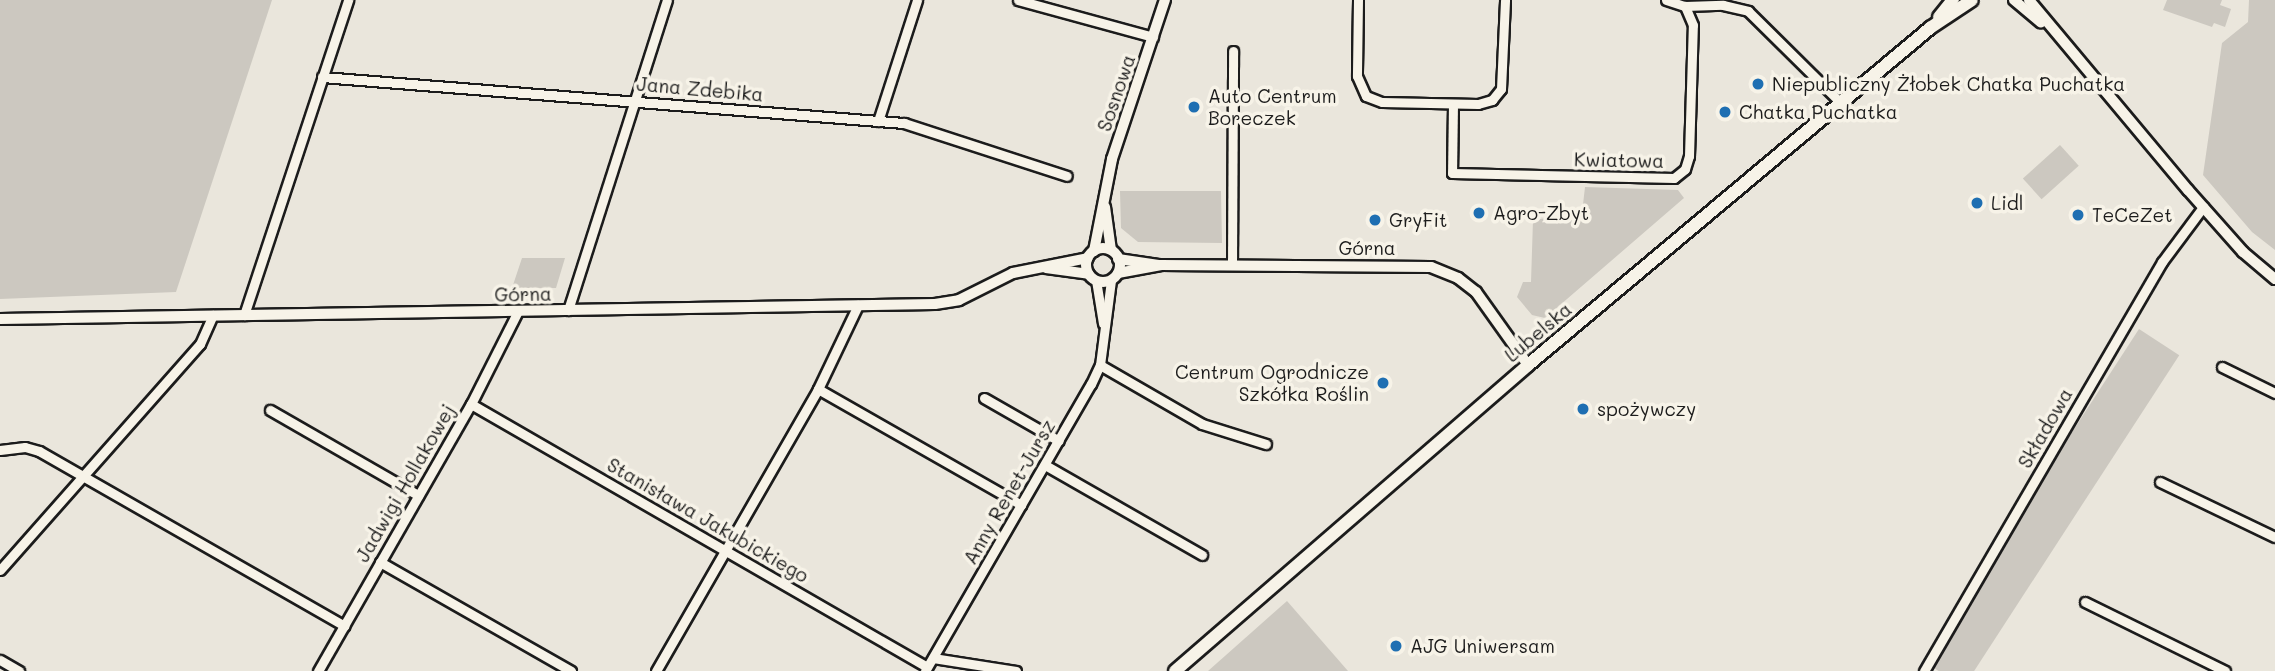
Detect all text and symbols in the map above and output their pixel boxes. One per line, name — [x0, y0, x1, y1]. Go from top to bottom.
street label: Sosnowa — [1092, 52, 1140, 134]
street label: Jana Zdebika — [636, 72, 764, 106]
place label: Niepubliczny Żłobek Chatka Puchatka — [1772, 73, 2125, 95]
marker: Niepubliczny Żłobek Chatka Puchatka — [1750, 76, 1766, 92]
place label: Auto Centrum Boreczek — [1208, 85, 1337, 129]
marker: Auto Centrum Boreczek — [1186, 99, 1202, 115]
place label: Chatka Puchatka — [1739, 101, 1897, 123]
marker: Chatka Puchatka — [1717, 104, 1733, 120]
street label: Kwiatowa — [1574, 148, 1664, 172]
place label: Lidl — [1991, 192, 2024, 214]
marker: Lidl — [1969, 195, 1985, 211]
place label: Agro-Zbyt — [1493, 202, 1589, 224]
place label: TeCeZet — [2092, 204, 2173, 226]
marker: Agro-Zbyt — [1471, 205, 1487, 221]
marker: TeCeZet — [2070, 207, 2086, 223]
place label: GryFit — [1389, 209, 1447, 231]
marker: GryFit — [1367, 212, 1383, 228]
street label: Górna — [1338, 237, 1396, 259]
street label: Górna — [494, 282, 552, 306]
street label: Lubelska — [1500, 297, 1576, 367]
place label: Centrum Ogrodnicze Szkółka Roślin — [1175, 361, 1369, 405]
marker: Centrum Ogrodnicze Szkółka Roślin — [1375, 375, 1391, 391]
street label: Składowa — [2013, 384, 2077, 472]
place label: spożywczy — [1597, 398, 1696, 420]
street label: Jadwigi Hollakowej — [351, 400, 459, 566]
marker: spożywczy — [1575, 401, 1591, 417]
street label: Anny Renet-Jursz — [958, 416, 1060, 568]
street label: Stanisława Jakubickiego — [603, 453, 813, 587]
place label: AJG Uniwersam — [1410, 635, 1555, 657]
marker: AJG Uniwersam — [1388, 638, 1404, 654]

